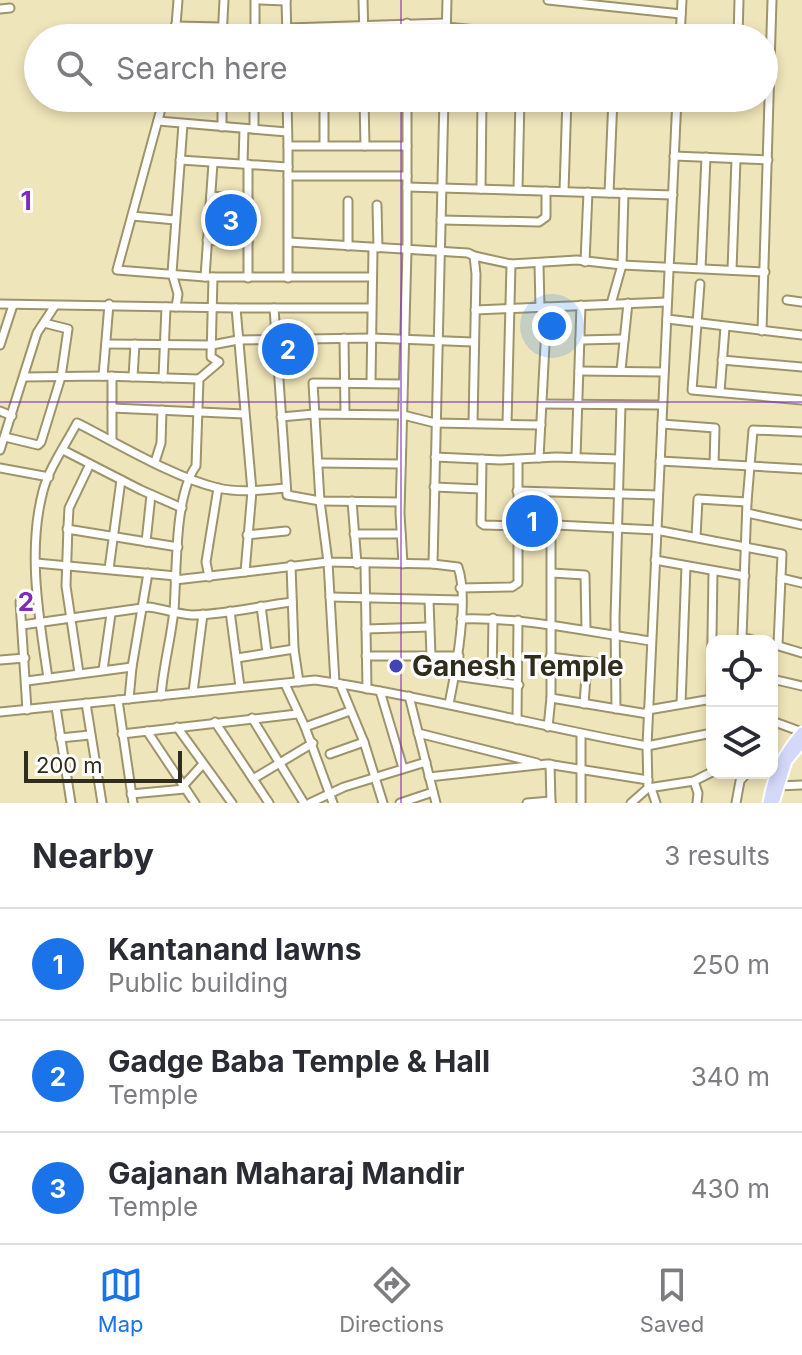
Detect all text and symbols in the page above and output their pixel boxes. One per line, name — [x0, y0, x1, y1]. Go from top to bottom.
search box — [24, 24, 778, 112]
icon: search — [52, 46, 96, 90]
text: Search here — [116, 50, 288, 86]
text: 1 — [20, 185, 32, 216]
pin: 3 — [205, 190, 257, 250]
your location — [532, 306, 572, 346]
pin: 2 — [262, 319, 314, 379]
pin: 1 — [506, 491, 558, 551]
text: 2 — [18, 586, 34, 617]
map controls — [706, 635, 778, 779]
button: locate — [706, 635, 778, 707]
place label: Ganesh Temple — [412, 649, 624, 683]
marker: Ganesh Temple — [387, 657, 405, 675]
button: layers — [706, 707, 778, 779]
scale bar — [24, 747, 182, 783]
text: 200 m — [36, 752, 103, 778]
text: Nearby — [32, 835, 154, 876]
text: 3 results — [664, 840, 770, 871]
text: Kantanand lawns — [108, 931, 362, 967]
text: 1 — [52, 949, 64, 980]
text: 250 m — [692, 949, 770, 980]
text: Public building — [108, 967, 288, 998]
text: Gadge Baba Temple & Hall — [108, 1043, 490, 1079]
text: 2 — [50, 1061, 66, 1092]
text: 340 m — [691, 1061, 770, 1092]
text: Temple — [108, 1079, 198, 1110]
text: Gajanan Maharaj Mandir — [108, 1155, 465, 1191]
text: 3 — [50, 1173, 66, 1204]
text: 430 m — [691, 1173, 770, 1204]
text: Temple — [108, 1191, 198, 1222]
tab: Map — [98, 1263, 144, 1337]
tab: Directions — [339, 1263, 444, 1337]
tab: Saved — [640, 1263, 704, 1337]

